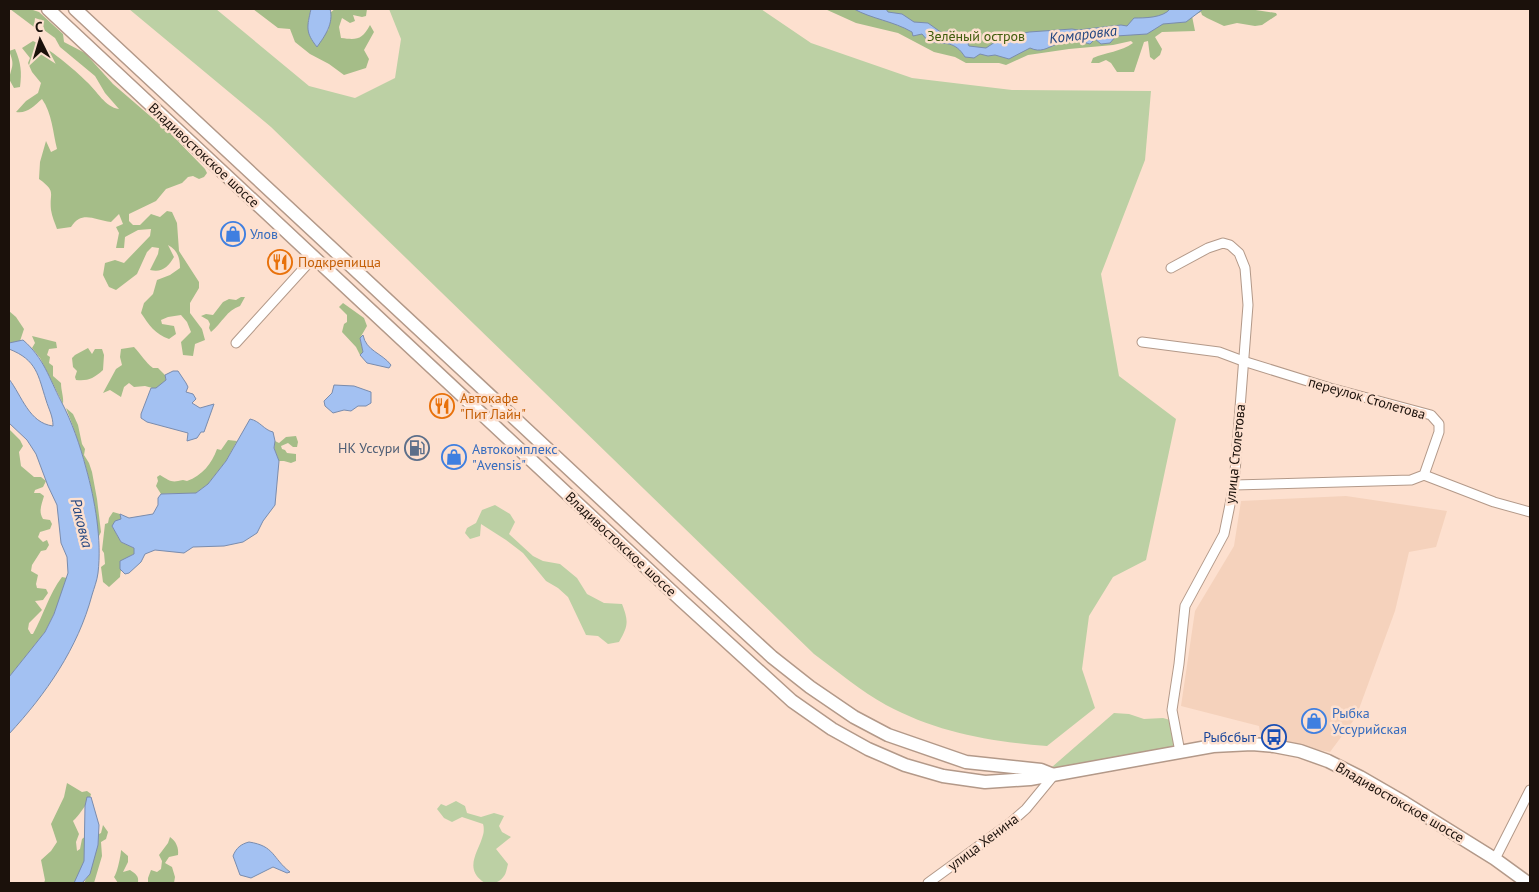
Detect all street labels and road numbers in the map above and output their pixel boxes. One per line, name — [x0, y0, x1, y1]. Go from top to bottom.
street label: Владивостокское шоссе — [145, 99, 263, 211]
street label: переулок Столетова — [1306, 373, 1428, 423]
street label: улица Столетова — [1221, 403, 1249, 505]
street label: Владивостокское шоссе — [562, 488, 680, 600]
street label: Владивостокское шоссе — [1333, 758, 1467, 846]
street label: улица Хенина — [944, 810, 1022, 874]

